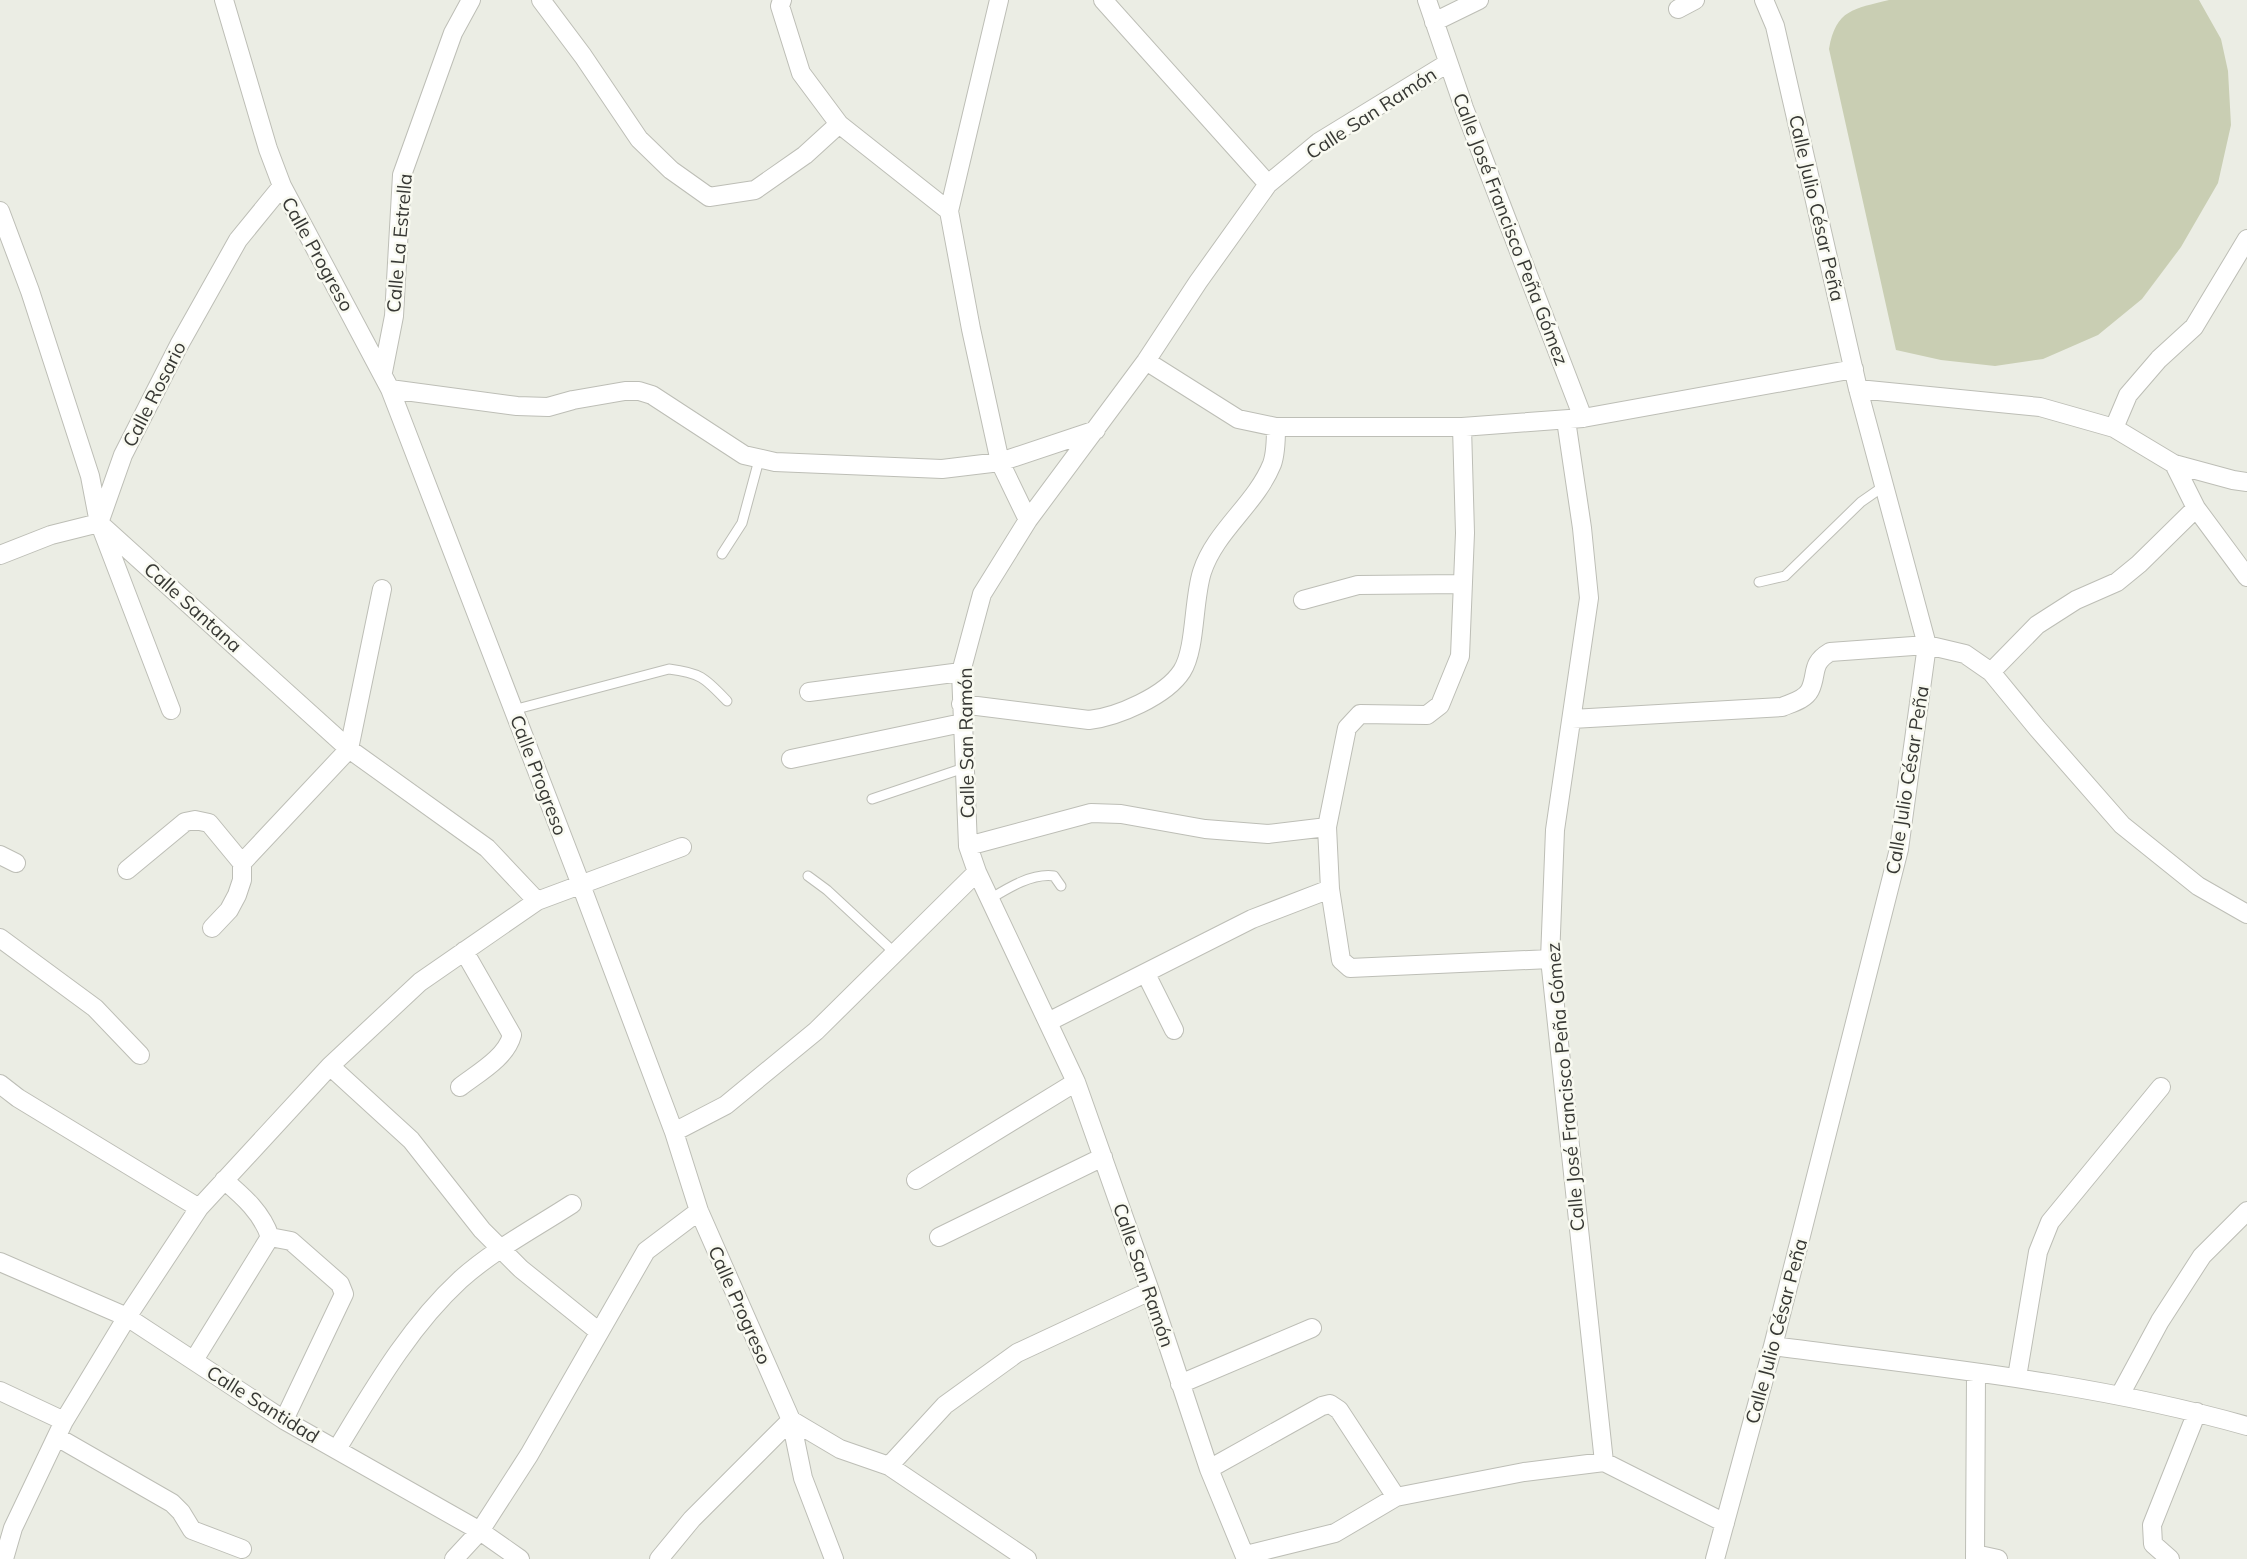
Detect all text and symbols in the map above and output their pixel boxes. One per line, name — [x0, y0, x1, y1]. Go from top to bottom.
street label: Calle San Ramón — [1301, 62, 1441, 164]
street label: Calle José Francisco Peña Gómez — [1448, 89, 1574, 369]
street label: Calle Julio César Peña — [1784, 112, 1850, 304]
street label: Calle La Estrella — [381, 172, 417, 314]
street label: Calle Progreso — [277, 193, 359, 315]
street label: Calle Rosario — [117, 337, 191, 451]
street label: Calle Santana — [139, 557, 247, 657]
street label: Calle San Ramón — [953, 667, 979, 819]
street label: Calle Julio César Peña — [1880, 684, 1934, 876]
street label: Calle Progreso — [505, 711, 573, 839]
street label: Calle José Francisco Peña Gómez — [1540, 941, 1590, 1232]
street label: Calle San Ramón — [1108, 1200, 1180, 1350]
street label: Calle Julio César Peña — [1740, 1236, 1812, 1426]
street label: Calle Progreso — [703, 1242, 777, 1368]
street label: Calle Santidad — [202, 1360, 324, 1448]

